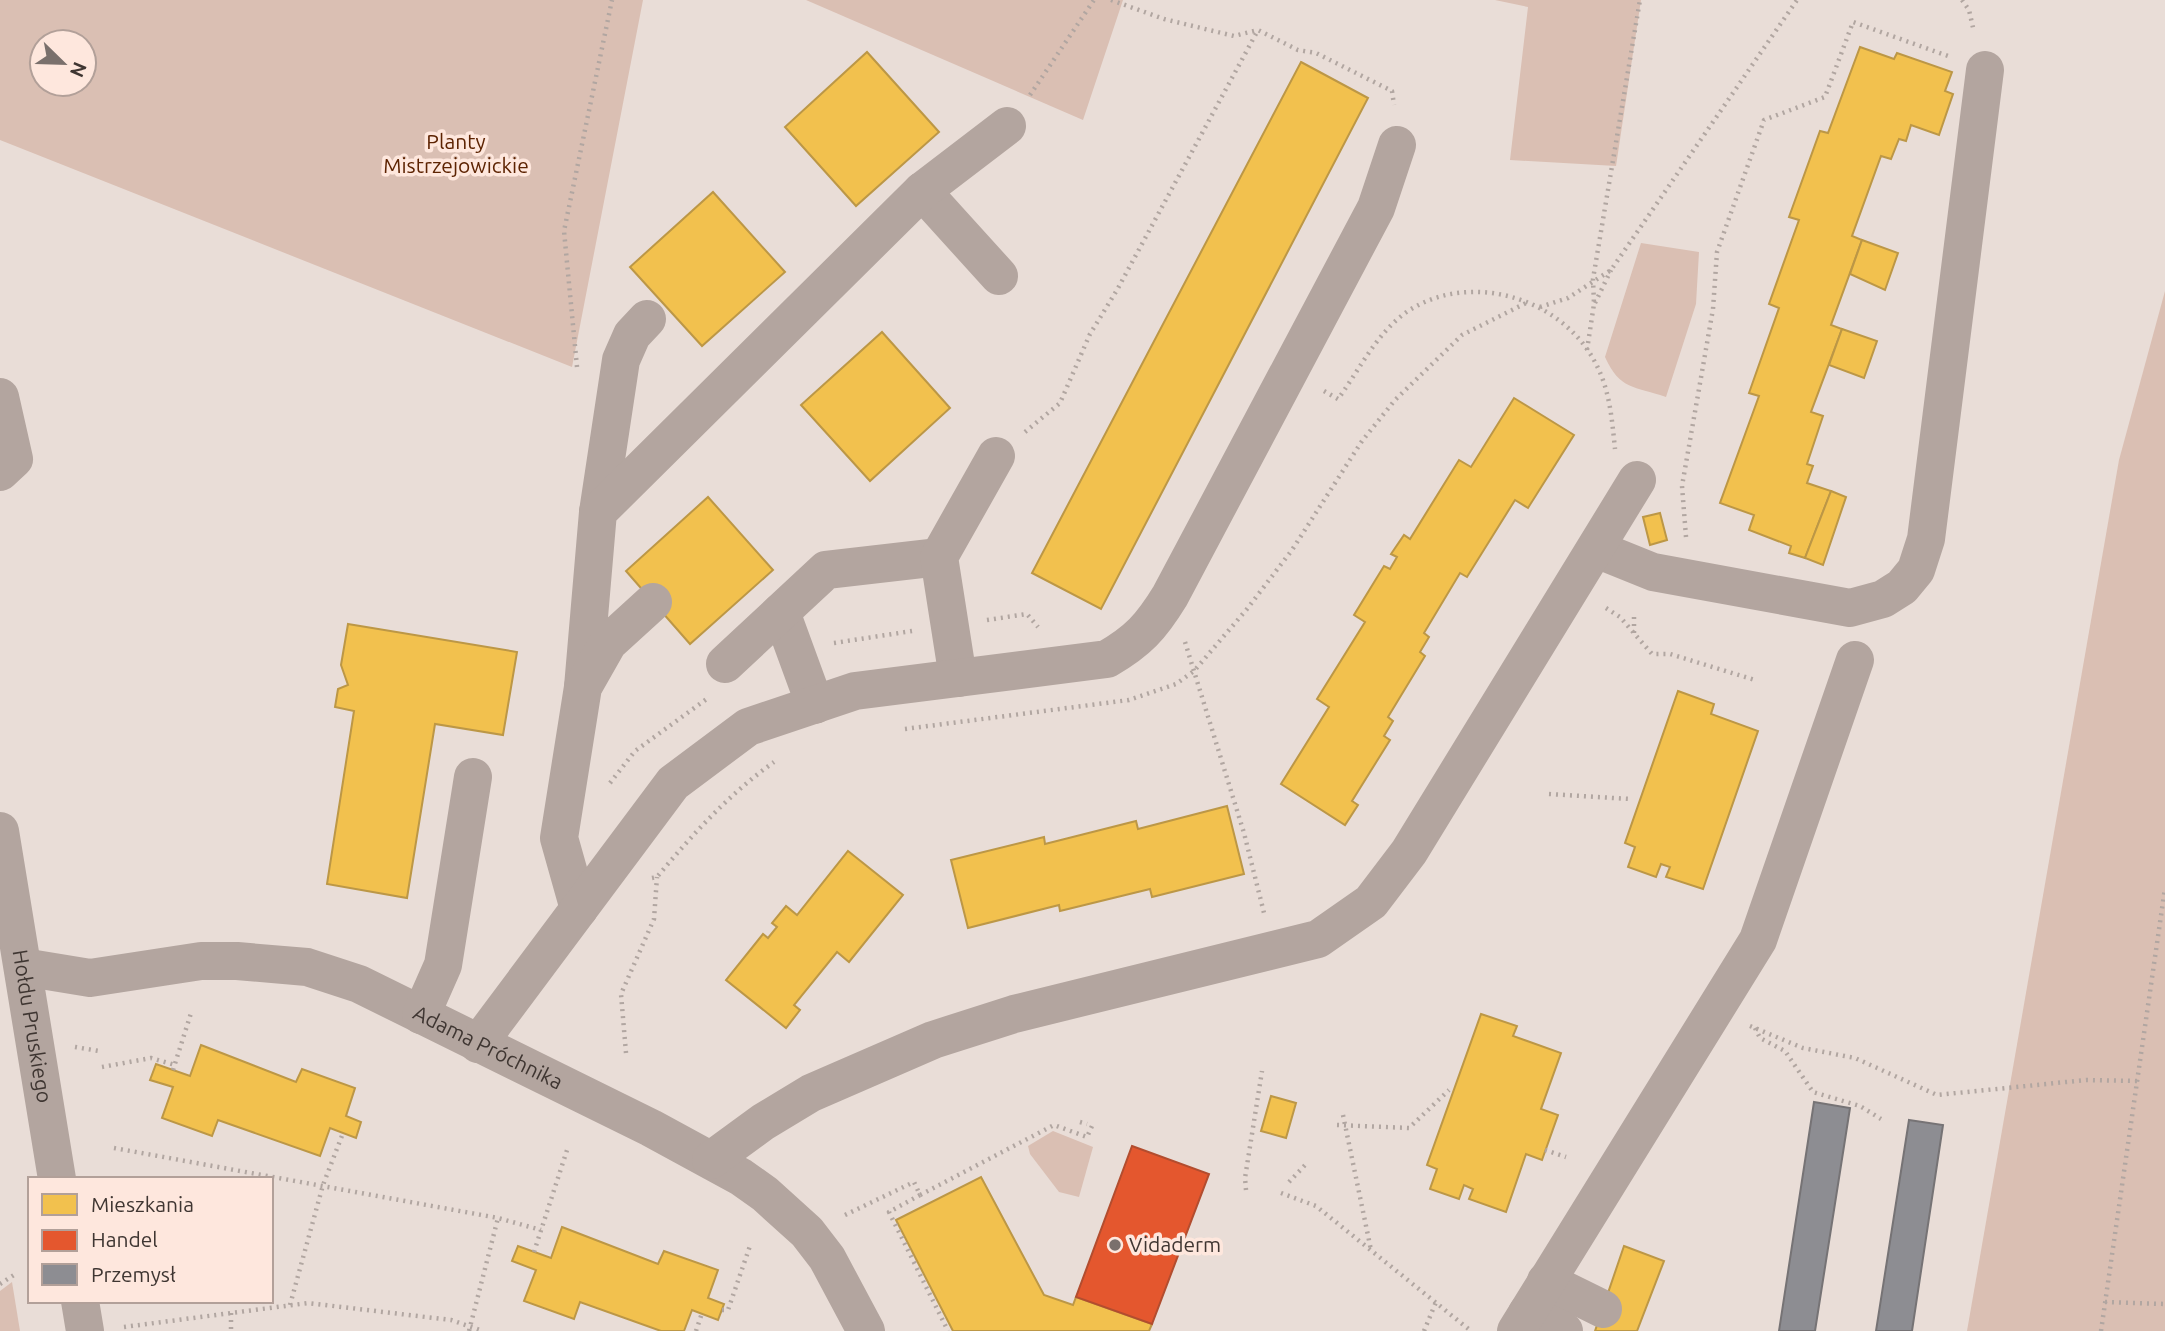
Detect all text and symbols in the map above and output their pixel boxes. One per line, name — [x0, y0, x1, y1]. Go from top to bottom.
north arrow — [28, 28, 98, 98]
text: N — [66, 59, 92, 80]
park label: Planty Mistrzejowickie — [383, 129, 529, 177]
street label: Hołdu Pruskiego — [9, 948, 57, 1105]
street label: Adama Próchnika — [410, 1000, 567, 1094]
legend — [28, 1177, 273, 1303]
text: Mieszkania — [91, 1192, 194, 1216]
text: Handel — [91, 1227, 158, 1251]
place label: Vidaderm — [1129, 1232, 1221, 1256]
marker: Vidaderm — [1107, 1237, 1123, 1253]
text: Przemysł — [91, 1262, 176, 1286]

